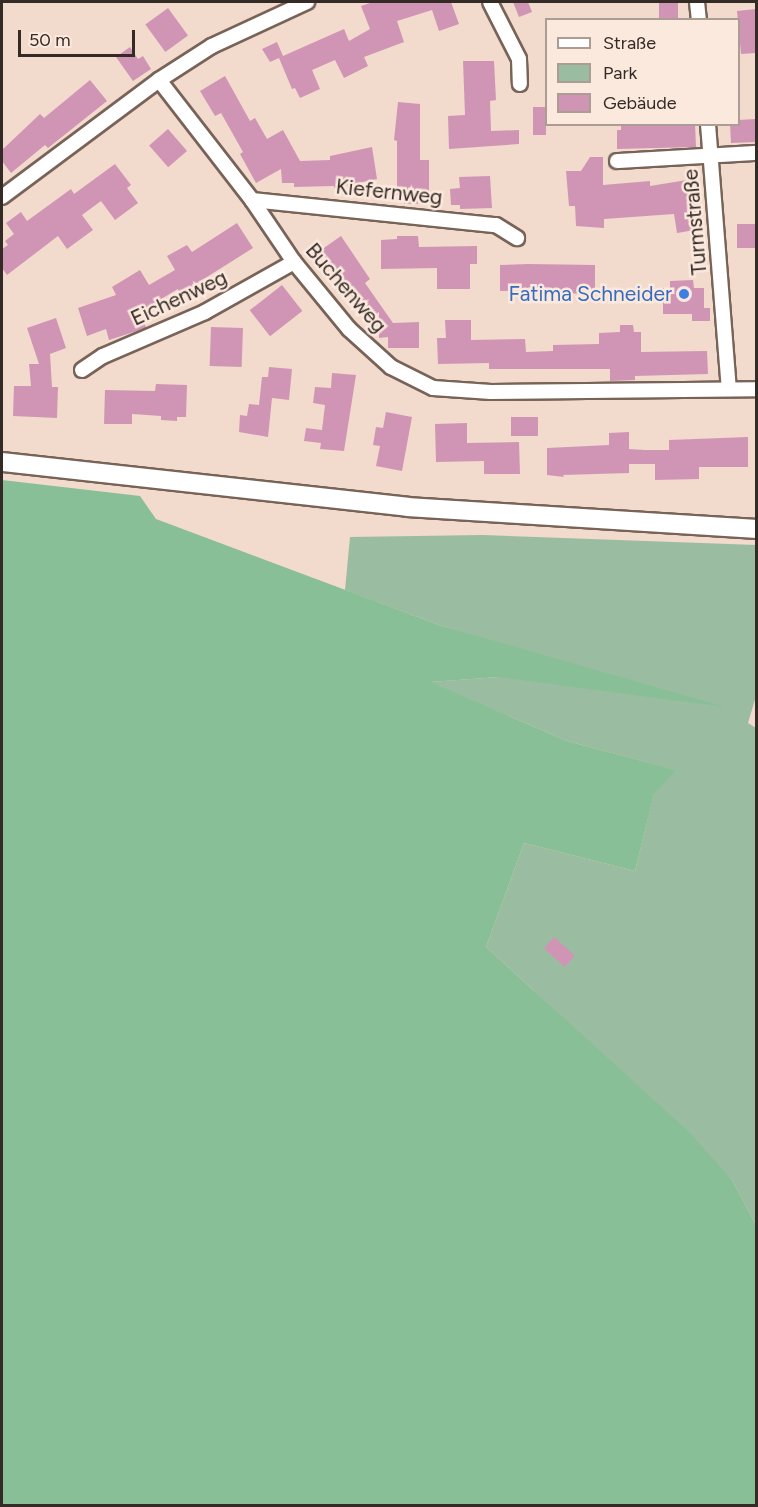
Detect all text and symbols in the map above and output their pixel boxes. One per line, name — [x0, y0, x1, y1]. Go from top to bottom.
scale bar — [21, 18, 138, 56]
legend — [545, 18, 740, 126]
text: 50 m — [29, 29, 71, 51]
text: Straße — [603, 32, 656, 54]
text: Park — [603, 62, 637, 84]
text: Gebäude — [603, 92, 677, 114]
street label: Turmstraße — [678, 168, 712, 276]
street label: Kiefernweg — [334, 174, 444, 210]
street label: Buchenweg — [300, 238, 392, 338]
street label: Eichenweg — [127, 265, 231, 331]
place label: Fatima Schneider — [509, 281, 672, 307]
marker: Fatima Schneider — [677, 287, 691, 301]

